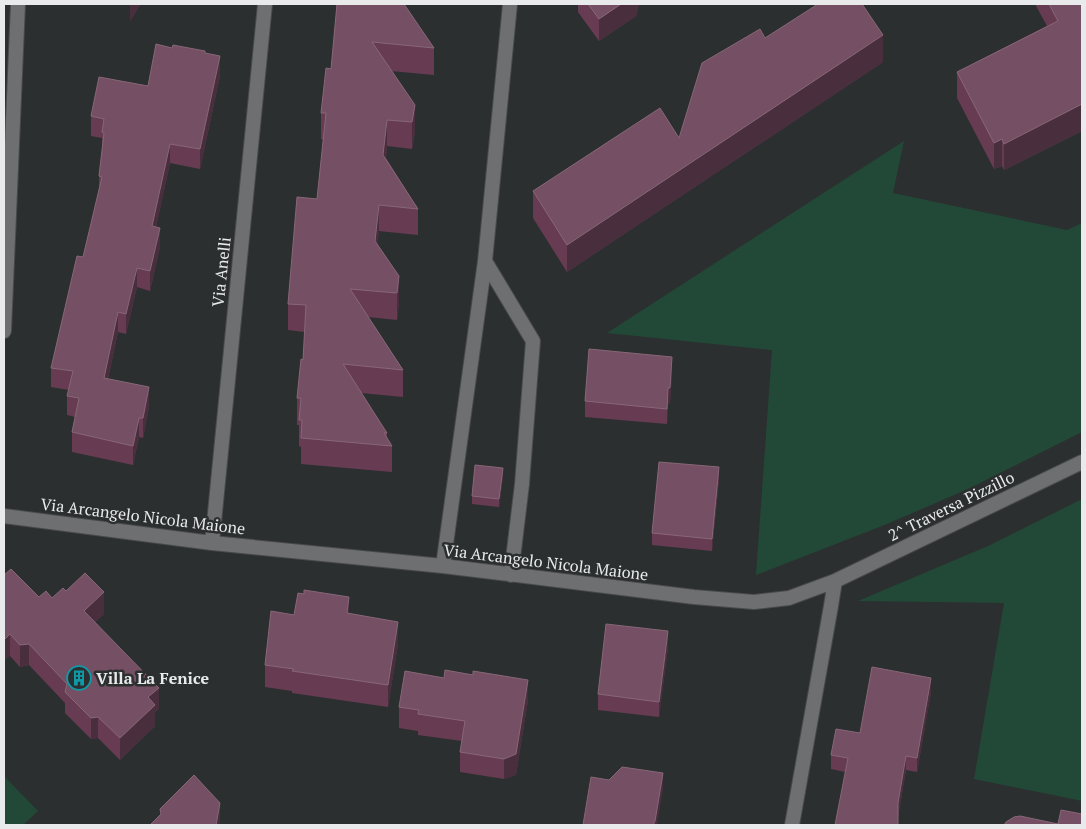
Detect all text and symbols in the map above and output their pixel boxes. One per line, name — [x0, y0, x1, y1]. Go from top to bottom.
street label: Via Anelli — [206, 236, 236, 308]
street label: 2^ Traversa Pizzillo — [884, 466, 1018, 546]
street label: Via Arcangelo Nicola Maione — [39, 493, 247, 539]
street label: Via Arcangelo Nicola Maione — [442, 539, 650, 585]
building icon: Villa La Fenice — [66, 665, 92, 691]
place label: Villa La Fenice — [96, 667, 209, 689]

